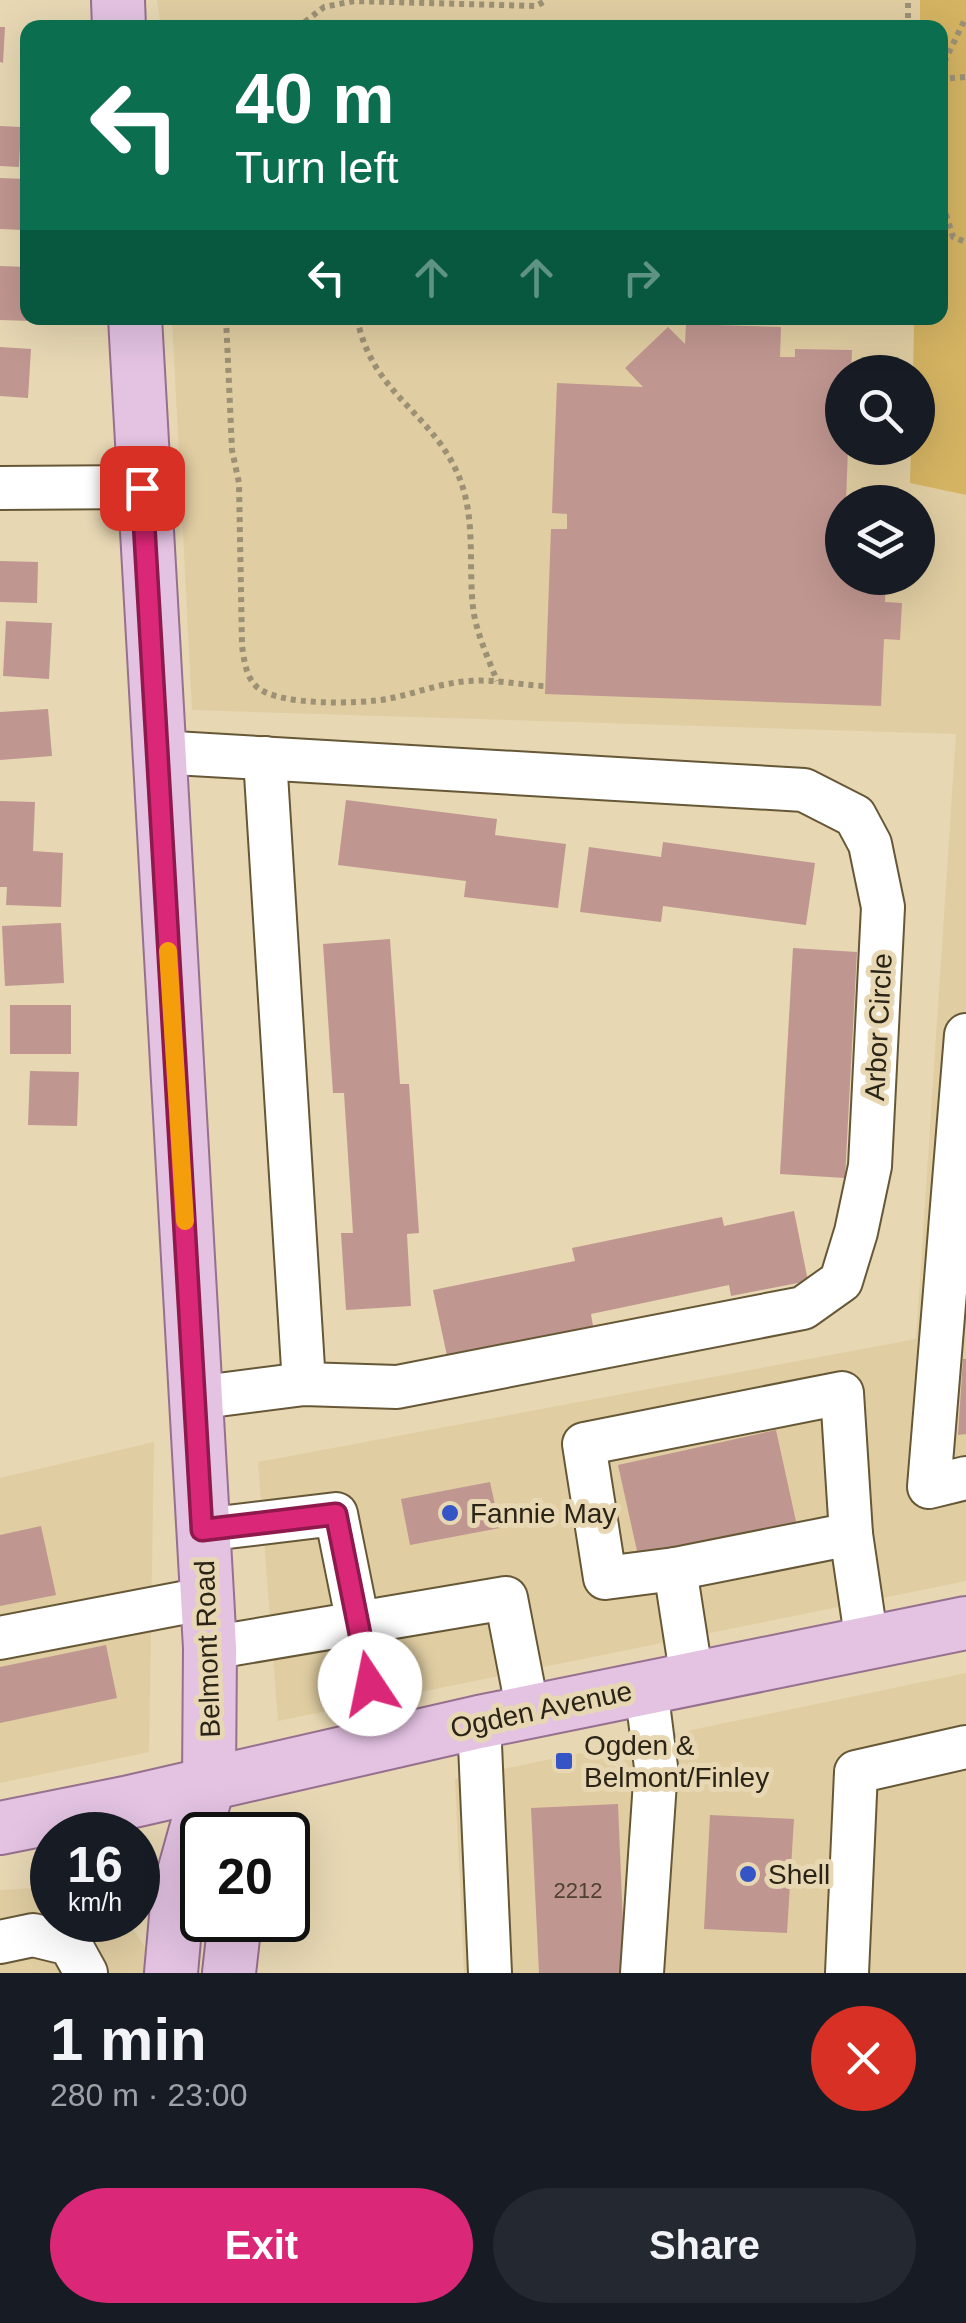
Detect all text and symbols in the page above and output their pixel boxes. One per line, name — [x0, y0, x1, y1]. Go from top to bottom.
icon: left — [70, 60, 200, 190]
text: 40 m — [235, 60, 395, 138]
text: Turn left — [235, 142, 398, 193]
icon: left — [299, 250, 354, 305]
icon: ahead — [404, 250, 459, 305]
icon: ahead — [509, 250, 564, 305]
icon: right — [614, 250, 669, 305]
map controls — [825, 355, 935, 595]
button: search — [825, 355, 935, 465]
pin — [100, 446, 185, 531]
icon: arrive — [115, 461, 170, 516]
button: layers — [825, 485, 935, 595]
street label: Arbor Circle — [859, 952, 898, 1102]
place label: Fannie May — [470, 1498, 616, 1529]
marker: Fannie May — [439, 1502, 461, 1524]
street label: Belmont Road — [189, 1560, 226, 1738]
position arrow — [318, 1632, 422, 1736]
street label: Ogden Avenue — [448, 1675, 635, 1744]
place label: Ogden & Belmont/Finley — [584, 1730, 769, 1793]
marker: Ogden & Belmont/Finley — [553, 1750, 575, 1772]
speed limit sign: 20 — [180, 1812, 310, 1942]
text: 16 — [67, 1837, 123, 1893]
place label: Shell — [768, 1859, 830, 1890]
marker: Shell — [737, 1863, 759, 1885]
house number: 2212 — [554, 1878, 602, 1903]
text: km/h — [68, 1888, 122, 1916]
text: 1 min — [50, 2006, 207, 2073]
button: close — [811, 2006, 916, 2111]
text: 280 m · 23:00 — [50, 2077, 247, 2113]
button: Exit — [50, 2188, 473, 2303]
button: Share — [493, 2188, 916, 2303]

